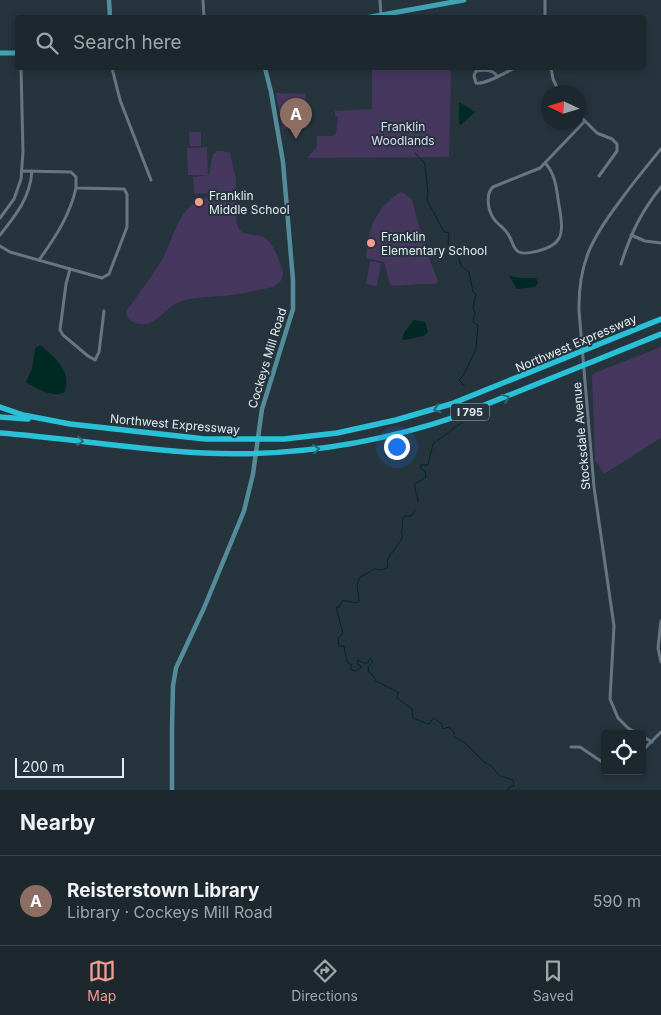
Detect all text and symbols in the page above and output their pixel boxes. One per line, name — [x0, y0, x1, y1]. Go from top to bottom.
search box — [15, 15, 646, 70]
icon: search — [33, 29, 61, 57]
text: Search here — [73, 31, 182, 54]
north arrow — [541, 85, 586, 130]
pin: A — [280, 98, 312, 139]
park label: Franklin Woodlands — [371, 119, 435, 148]
place label: Franklin Middle School — [209, 188, 290, 217]
marker: Franklin Middle School — [193, 196, 205, 208]
place label: Franklin Elementary School — [381, 229, 487, 258]
marker: Franklin Elementary School — [365, 237, 377, 249]
street label: Cockeys Mill Road — [245, 306, 289, 410]
street label: Northwest Expressway — [513, 311, 639, 375]
street label: Stocksdale Avenue — [569, 382, 593, 490]
one-way arrow — [501, 393, 510, 404]
one-way arrow — [433, 403, 442, 413]
road number: I 795 — [451, 404, 489, 421]
street label: Northwest Expressway — [109, 411, 241, 437]
your location — [384, 434, 410, 460]
one-way arrow — [76, 435, 84, 446]
one-way arrow — [313, 444, 321, 455]
map controls — [601, 730, 646, 775]
button: locate — [601, 730, 646, 775]
scale bar — [15, 755, 124, 778]
text: 200 m — [22, 758, 64, 775]
text: Nearby — [20, 810, 95, 835]
text: Reisterstown Library — [67, 879, 259, 902]
text: A — [30, 891, 42, 911]
text: 590 m — [593, 891, 641, 911]
text: Library · Cockeys Mill Road — [67, 902, 273, 922]
tab: Map — [87, 957, 116, 1004]
tab: Directions — [291, 957, 358, 1004]
tab: Saved — [533, 957, 574, 1004]

